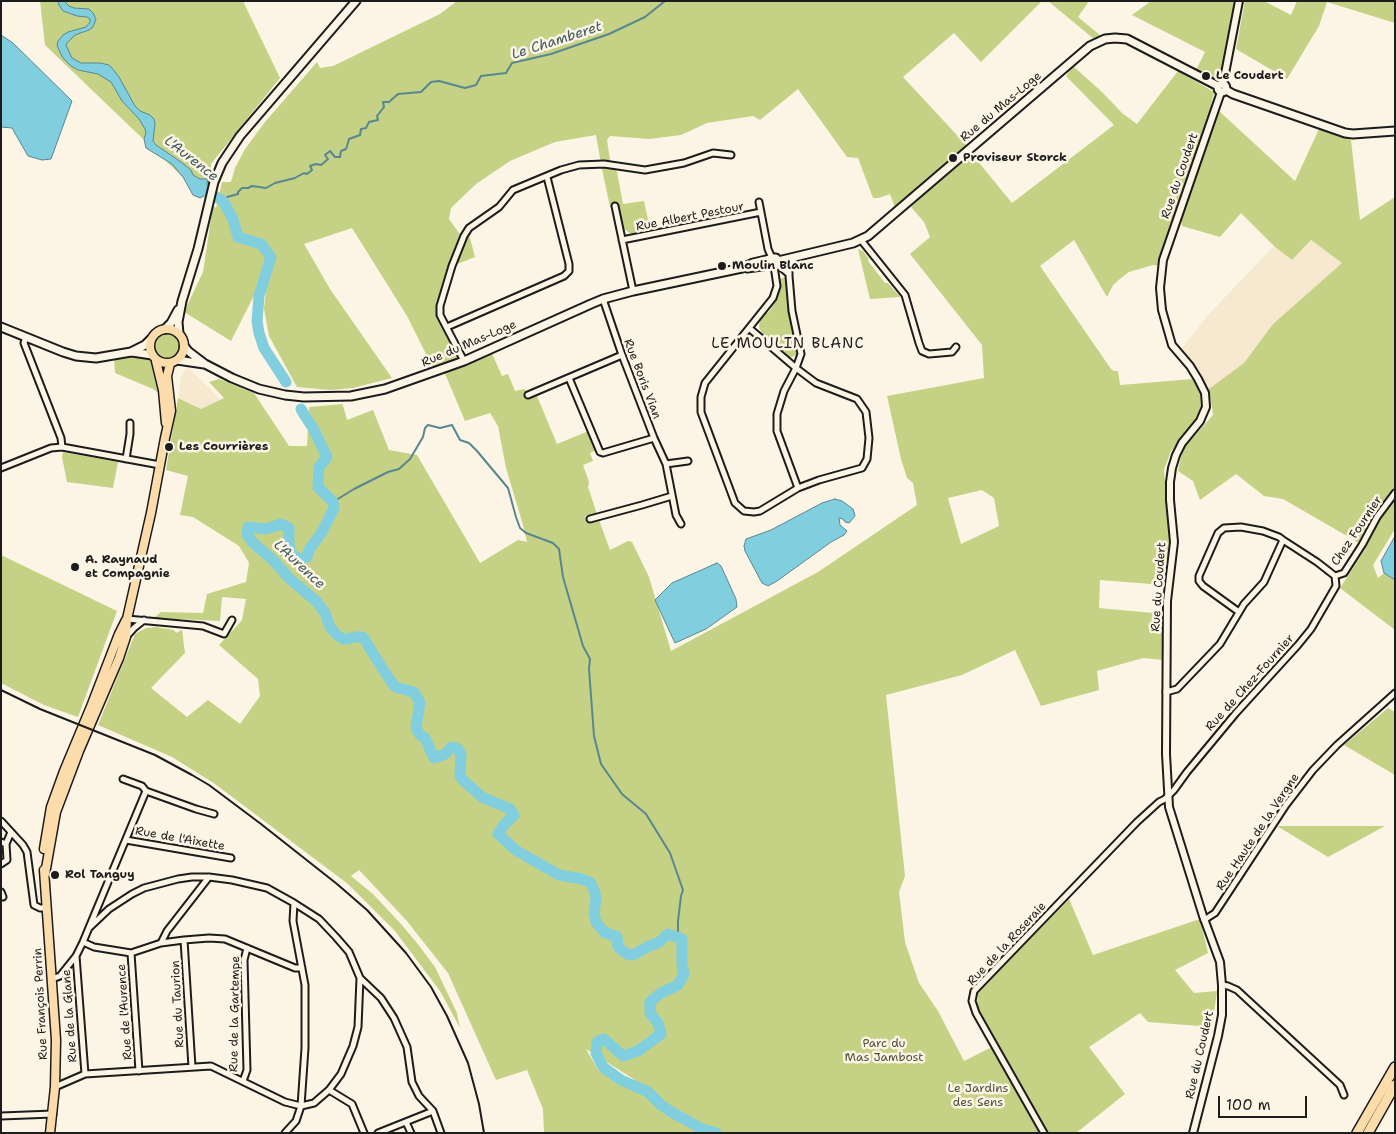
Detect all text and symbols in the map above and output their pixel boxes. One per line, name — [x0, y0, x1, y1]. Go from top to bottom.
water label: Le Chamberet — [510, 18, 604, 64]
street label: Rue du Mas-Loge — [958, 69, 1044, 145]
place label: Le Coudert — [1216, 69, 1284, 83]
marker: Le Coudert — [1200, 70, 1212, 82]
street label: Rue du Coudert — [1159, 131, 1201, 221]
water label: L'Aurence — [161, 133, 221, 185]
place label: Proviseur Storck — [963, 151, 1067, 165]
marker: Proviseur Storck — [947, 152, 959, 164]
street label: Rue Albert Pestour — [635, 199, 745, 235]
place label: Moulin Blanc — [732, 259, 814, 273]
marker: Moulin Blanc — [716, 260, 728, 272]
street label: Rue du Mas-Loge — [420, 318, 518, 370]
district label: LE MOULIN BLANC — [709, 335, 867, 353]
street label: Rue Boris Vian — [620, 337, 664, 421]
place label: Les Courrières — [179, 440, 268, 454]
marker: Les Courrières — [163, 441, 175, 453]
street label: Chez Fournier — [1328, 494, 1386, 568]
water label: L'Aurence — [270, 537, 328, 593]
street label: Rue du Coudert — [1149, 542, 1169, 632]
place label: A. Raynaud et Compagnie — [85, 553, 170, 581]
marker: A. Raynaud et Compagnie — [69, 561, 81, 573]
street label: Rue de Chez-Fournier — [1203, 632, 1297, 734]
street label: Rue Haute de la Vergne — [1213, 771, 1303, 893]
street label: Rue de l'Aixette — [134, 824, 226, 854]
place label: Rol Tanguy — [65, 868, 134, 882]
marker: Rol Tanguy — [49, 869, 61, 881]
street label: Rue de la Roseraie — [965, 899, 1049, 989]
street label: Rue François Perrin — [31, 948, 51, 1060]
street label: Rue de la Gartempe — [227, 956, 243, 1072]
street label: Rue du Taurion — [169, 960, 187, 1048]
street label: Rue de l'Aurence — [114, 963, 136, 1061]
street label: Rue de la Glane — [60, 969, 80, 1063]
street label: Rue du Coudert — [1183, 1010, 1217, 1100]
park label: Parc du Mas Jambost — [844, 1037, 924, 1065]
park label: Le Jardins des Sens — [948, 1082, 1008, 1110]
scale bar — [1221, 1086, 1310, 1118]
text: 100 m — [1226, 1095, 1271, 1115]

